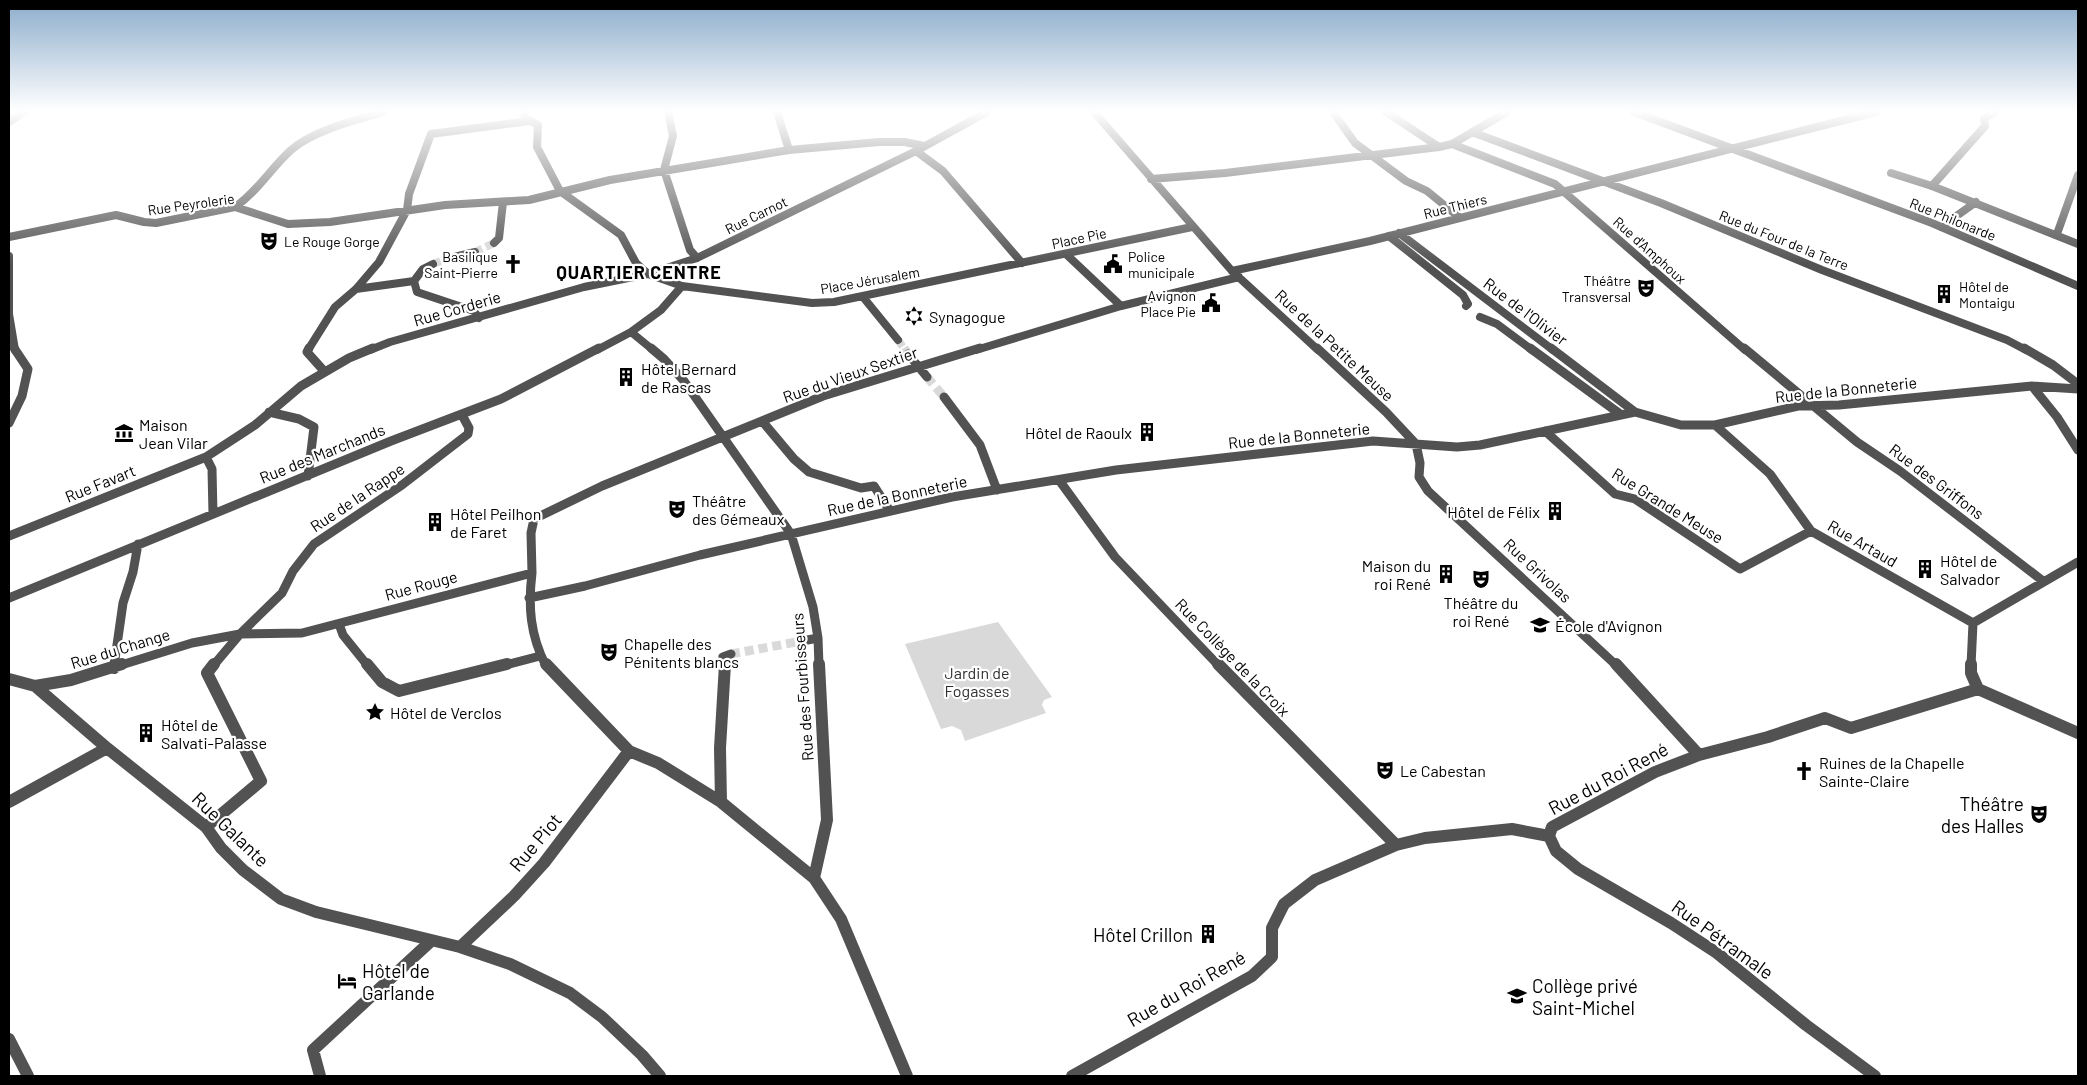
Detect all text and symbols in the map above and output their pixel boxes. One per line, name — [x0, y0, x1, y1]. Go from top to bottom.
street label: Rue Peyrolerie — [146, 189, 236, 219]
street label: Rue Thiers — [1422, 190, 1489, 222]
street label: Rue Carnot — [722, 193, 790, 237]
street label: Rue Philonarde — [1907, 194, 1999, 244]
street label: Rue du Four de la Terre — [1717, 206, 1851, 274]
street label: Rue d'Amphoux — [1610, 213, 1690, 287]
street label: Place Pie — [1050, 224, 1108, 252]
theatre icon: Le Rouge Gorge — [258, 230, 280, 252]
place label: Le Rouge Gorge — [284, 233, 380, 250]
place label: Basilique Saint-Pierre — [424, 248, 498, 281]
place label: Police municipale — [1128, 248, 1195, 281]
church icon: Basilique Saint-Pierre — [502, 253, 524, 275]
public building icon: Police municipale — [1102, 253, 1124, 275]
district label: QUARTIER CENTRE — [556, 261, 722, 283]
street label: Place Jérusalem — [819, 263, 921, 297]
place label: Théâtre Transversal — [1562, 272, 1631, 305]
street label: Rue de l'Olivier — [1480, 273, 1572, 349]
theatre icon: Théâtre Transversal — [1635, 277, 1657, 299]
place label: Hôtel de Montaigu — [1959, 278, 2015, 311]
building icon: Hôtel de Montaigu — [1933, 283, 1955, 305]
street label: Rue de la Petite Meuse — [1272, 285, 1398, 405]
street label: Rue Corderie — [411, 286, 503, 330]
place label: Avignon Place Pie — [1141, 287, 1196, 320]
public building icon: Avignon Place Pie — [1200, 292, 1222, 314]
synagogue icon: Synagogue — [903, 305, 925, 327]
place label: Synagogue — [929, 307, 1005, 326]
street label: Rue du Vieux Sextier — [780, 342, 920, 406]
place label: Hôtel Bernard de Rascas — [641, 359, 737, 396]
building icon: Hôtel Bernard de Rascas — [615, 366, 637, 388]
street label: Rue de la Bonneterie — [1774, 372, 1918, 406]
place label: Maison Jean Vilar — [139, 415, 208, 452]
street label: Rue de la Bonneterie — [1227, 418, 1371, 452]
street label: Rue des Marchands — [257, 419, 387, 487]
building icon: Hôtel de Raoulx — [1136, 421, 1158, 443]
museum icon: Maison Jean Vilar — [113, 422, 135, 444]
place label: Hôtel de Raoulx — [1025, 423, 1132, 442]
street label: Rue des Griffons — [1886, 439, 1988, 523]
street label: Rue de la Rappe — [306, 458, 408, 536]
street label: Rue Favart — [62, 460, 138, 506]
street label: Rue Grande Meuse — [1609, 463, 1727, 547]
street label: Rue de la Bonneterie — [825, 471, 969, 519]
place label: Théâtre des Gémeaux — [692, 491, 785, 528]
theatre icon: Théâtre des Gémeaux — [666, 498, 688, 520]
building icon: Hôtel de Félix — [1544, 500, 1566, 522]
place label: Hôtel de Félix — [1447, 502, 1540, 521]
place label: Hôtel Peilhon de Faret — [450, 504, 541, 541]
building icon: Hôtel Peilhon de Faret — [424, 511, 446, 533]
street label: Rue Artaud — [1825, 515, 1901, 571]
street label: Rue Grivolas — [1500, 534, 1576, 606]
place label: Hôtel de Salvador — [1940, 551, 2000, 588]
place label: Maison du roi René — [1362, 556, 1431, 593]
building icon: Hôtel de Salvador — [1914, 558, 1936, 580]
building icon: Maison du roi René — [1435, 563, 1457, 585]
street label: Rue Rouge — [383, 566, 459, 604]
theatre icon: Théâtre du roi René — [1470, 568, 1492, 590]
place label: Théâtre du roi René — [1444, 593, 1518, 630]
street label: Rue Collège de la Croix — [1172, 594, 1294, 720]
street label: Rue des Fourbisseurs — [787, 612, 817, 762]
school or university icon: École d'Avignon — [1529, 614, 1551, 636]
place label: École d'Avignon — [1555, 616, 1662, 635]
street label: Rue du Change — [68, 624, 172, 672]
place label: Chapelle des Pénitents blancs — [624, 634, 739, 671]
theatre icon: Chapelle des Pénitents blancs — [598, 641, 620, 663]
park label: Jardin de Fogasses — [944, 663, 1010, 700]
place icon: Hôtel de Verclos — [364, 701, 386, 723]
place label: Hôtel de Verclos — [390, 703, 502, 722]
place label: Hôtel de Salvati-Palasse — [161, 715, 267, 752]
building icon: Hôtel de Salvati-Palasse — [135, 722, 157, 744]
street label: Rue du Roi René — [1544, 737, 1672, 819]
place label: Ruines de la Chapelle Sainte-Claire — [1819, 753, 1964, 790]
theatre icon: Le Cabestan — [1374, 759, 1396, 781]
church icon: Ruines de la Chapelle Sainte-Claire — [1793, 760, 1815, 782]
place label: Le Cabestan — [1400, 761, 1486, 780]
street label: Rue Galante — [188, 787, 274, 871]
place label: Théâtre des Halles — [1941, 792, 2024, 837]
theatre icon: Théâtre des Halles — [2028, 803, 2050, 825]
street label: Rue Piot — [504, 808, 566, 876]
street label: Rue Pétramale — [1668, 894, 1778, 984]
place label: Hôtel Crillon — [1093, 923, 1193, 946]
building icon: Hôtel Crillon — [1197, 923, 1219, 945]
street label: Rue du Roi René — [1123, 945, 1249, 1031]
place label: Hôtel de Garlande — [362, 959, 435, 1004]
hotel icon: Hôtel de Garlande — [336, 970, 358, 992]
place label: Collège privé Saint-Michel — [1532, 974, 1638, 1019]
school or university icon: Collège privé Saint-Michel — [1506, 985, 1528, 1007]

